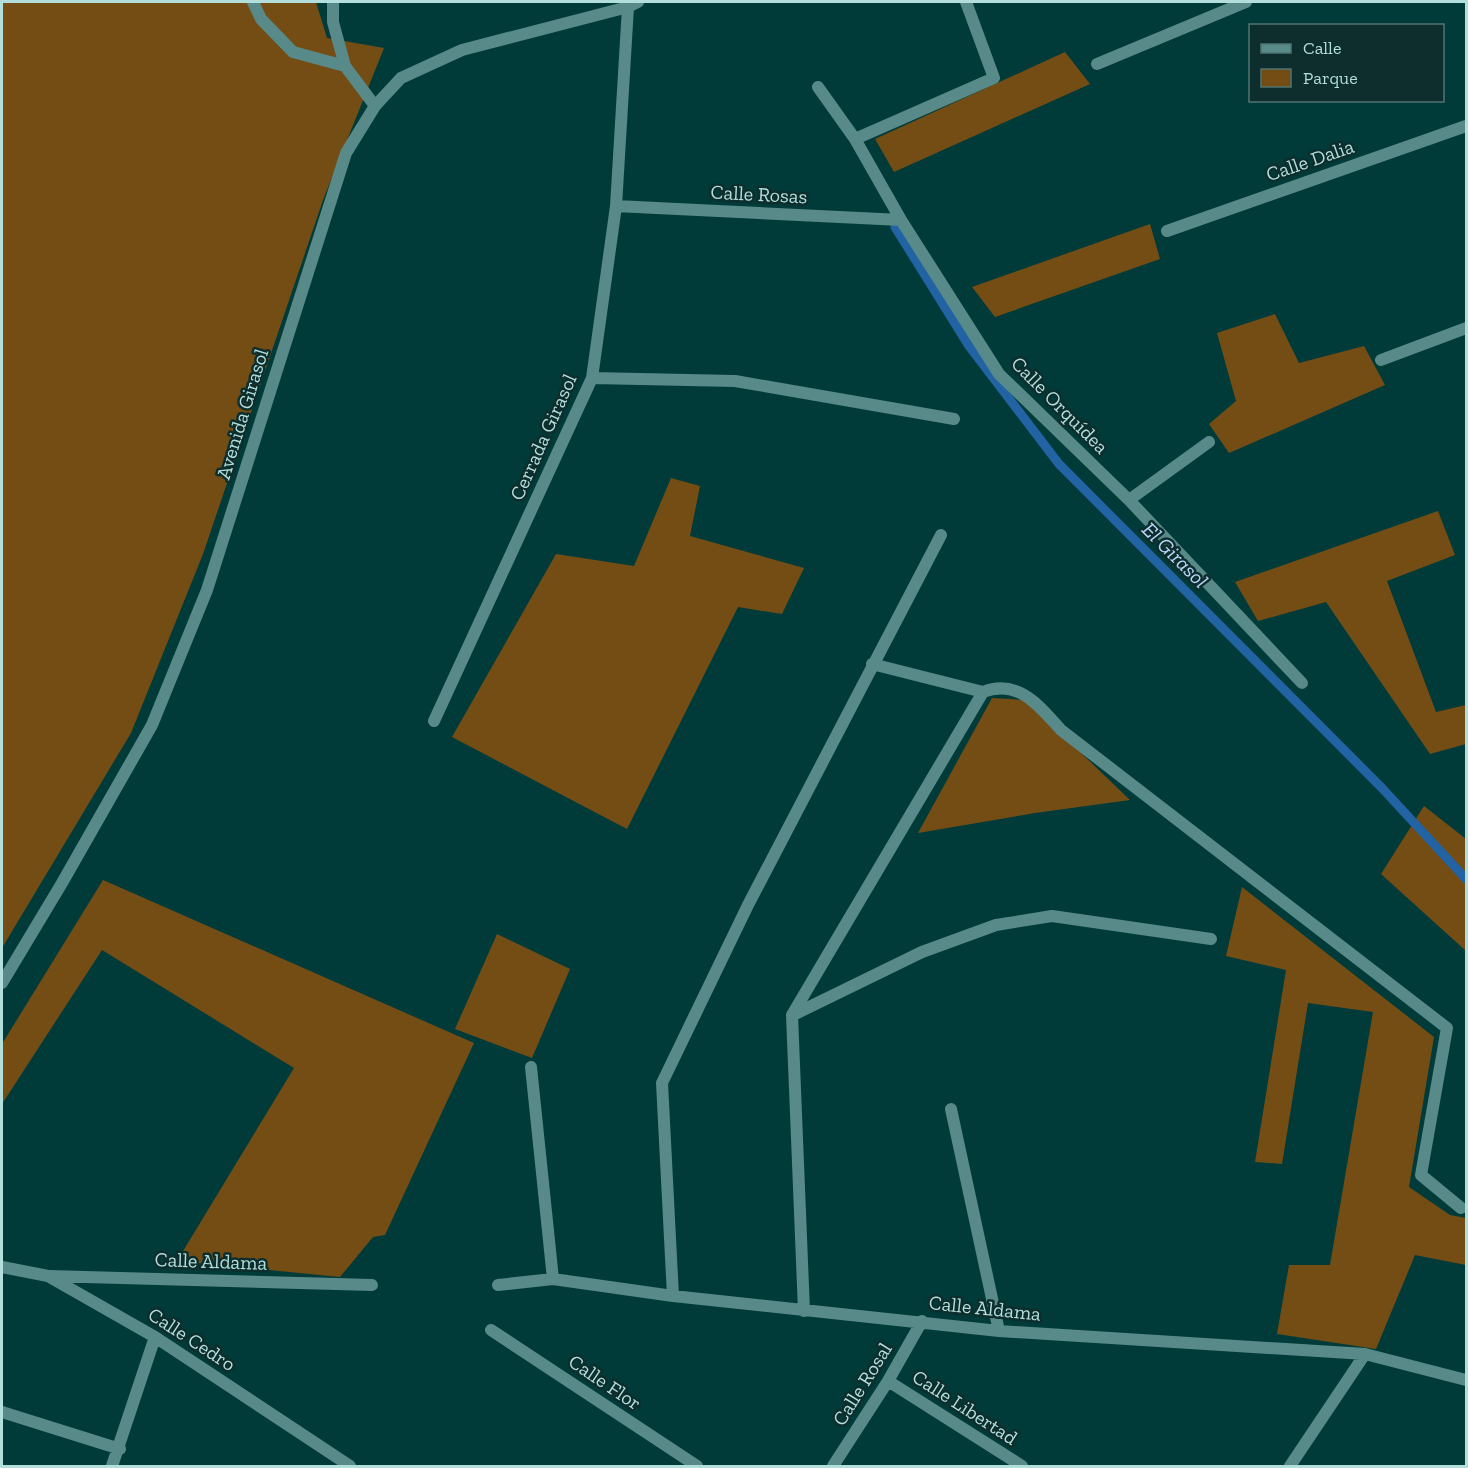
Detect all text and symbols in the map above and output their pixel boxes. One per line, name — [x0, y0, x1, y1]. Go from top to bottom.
legend — [1249, 24, 1444, 102]
text: Calle — [1303, 37, 1341, 59]
text: Parque — [1303, 67, 1358, 89]
street label: Calle Dalia — [1263, 134, 1357, 186]
street label: Calle Rosas — [710, 179, 808, 209]
street label: Avenida Girasol — [211, 346, 273, 482]
street label: Calle Orquídea — [1006, 351, 1114, 459]
street label: Cerrada Girasol — [504, 370, 582, 504]
water label: El Girasol — [1137, 517, 1213, 593]
street label: Calle Aldama — [154, 1247, 268, 1275]
street label: Calle Aldama — [928, 1290, 1042, 1326]
street label: Calle Cedro — [144, 1302, 240, 1376]
street label: Calle Rosal — [827, 1338, 897, 1430]
street label: Calle Flor — [564, 1349, 646, 1415]
street label: Calle Libertad — [908, 1364, 1022, 1450]

